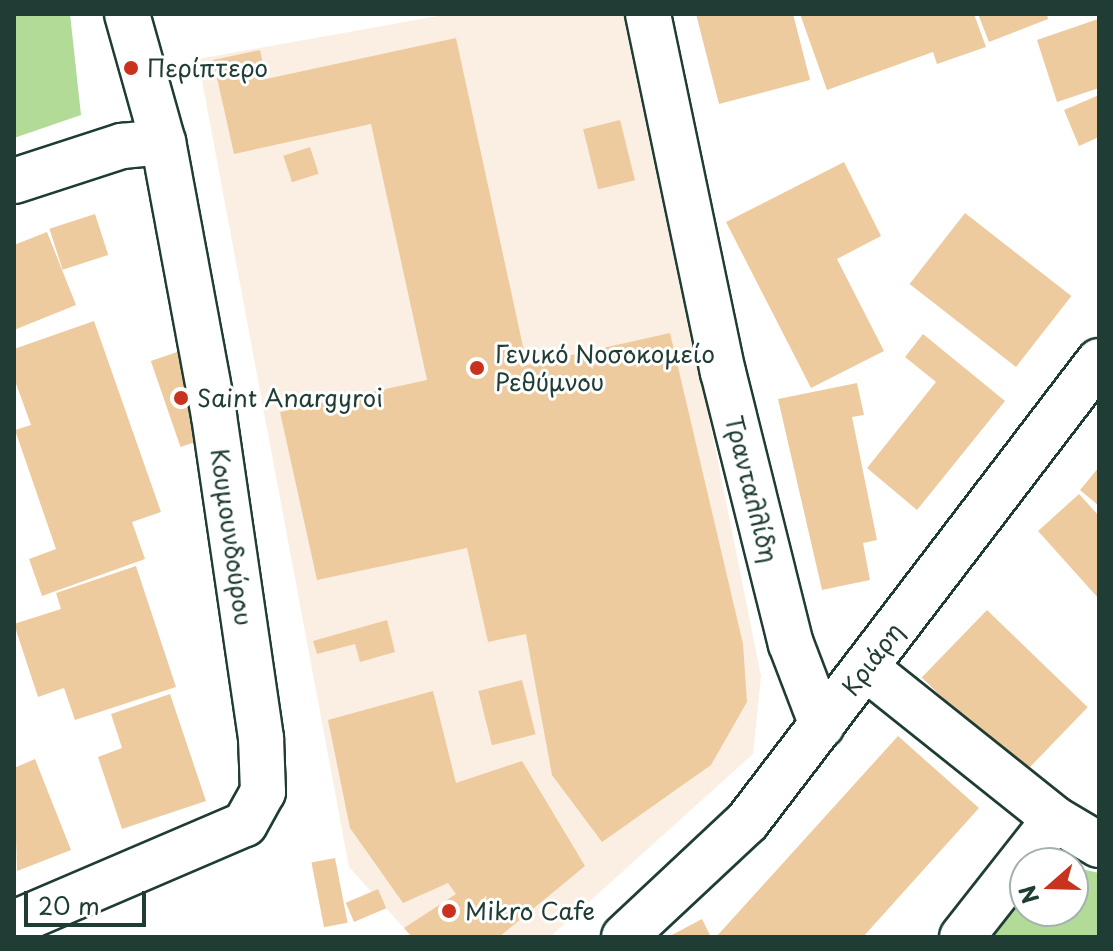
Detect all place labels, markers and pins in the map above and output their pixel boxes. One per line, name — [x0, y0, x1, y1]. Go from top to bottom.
place label: Περίπτερο — [147, 54, 268, 82]
marker: Περίπτερο — [122, 59, 140, 77]
place label: Γενικό Νοσοκομείο Ρεθύμνου — [495, 340, 715, 396]
marker: Γενικό Νοσοκομείο Ρεθύμνου — [466, 357, 488, 379]
place label: Saint Anargyroi — [197, 384, 385, 412]
marker: Saint Anargyroi — [172, 389, 190, 407]
place label: Mikro Cafe — [465, 897, 595, 925]
marker: Mikro Cafe — [440, 902, 458, 920]

